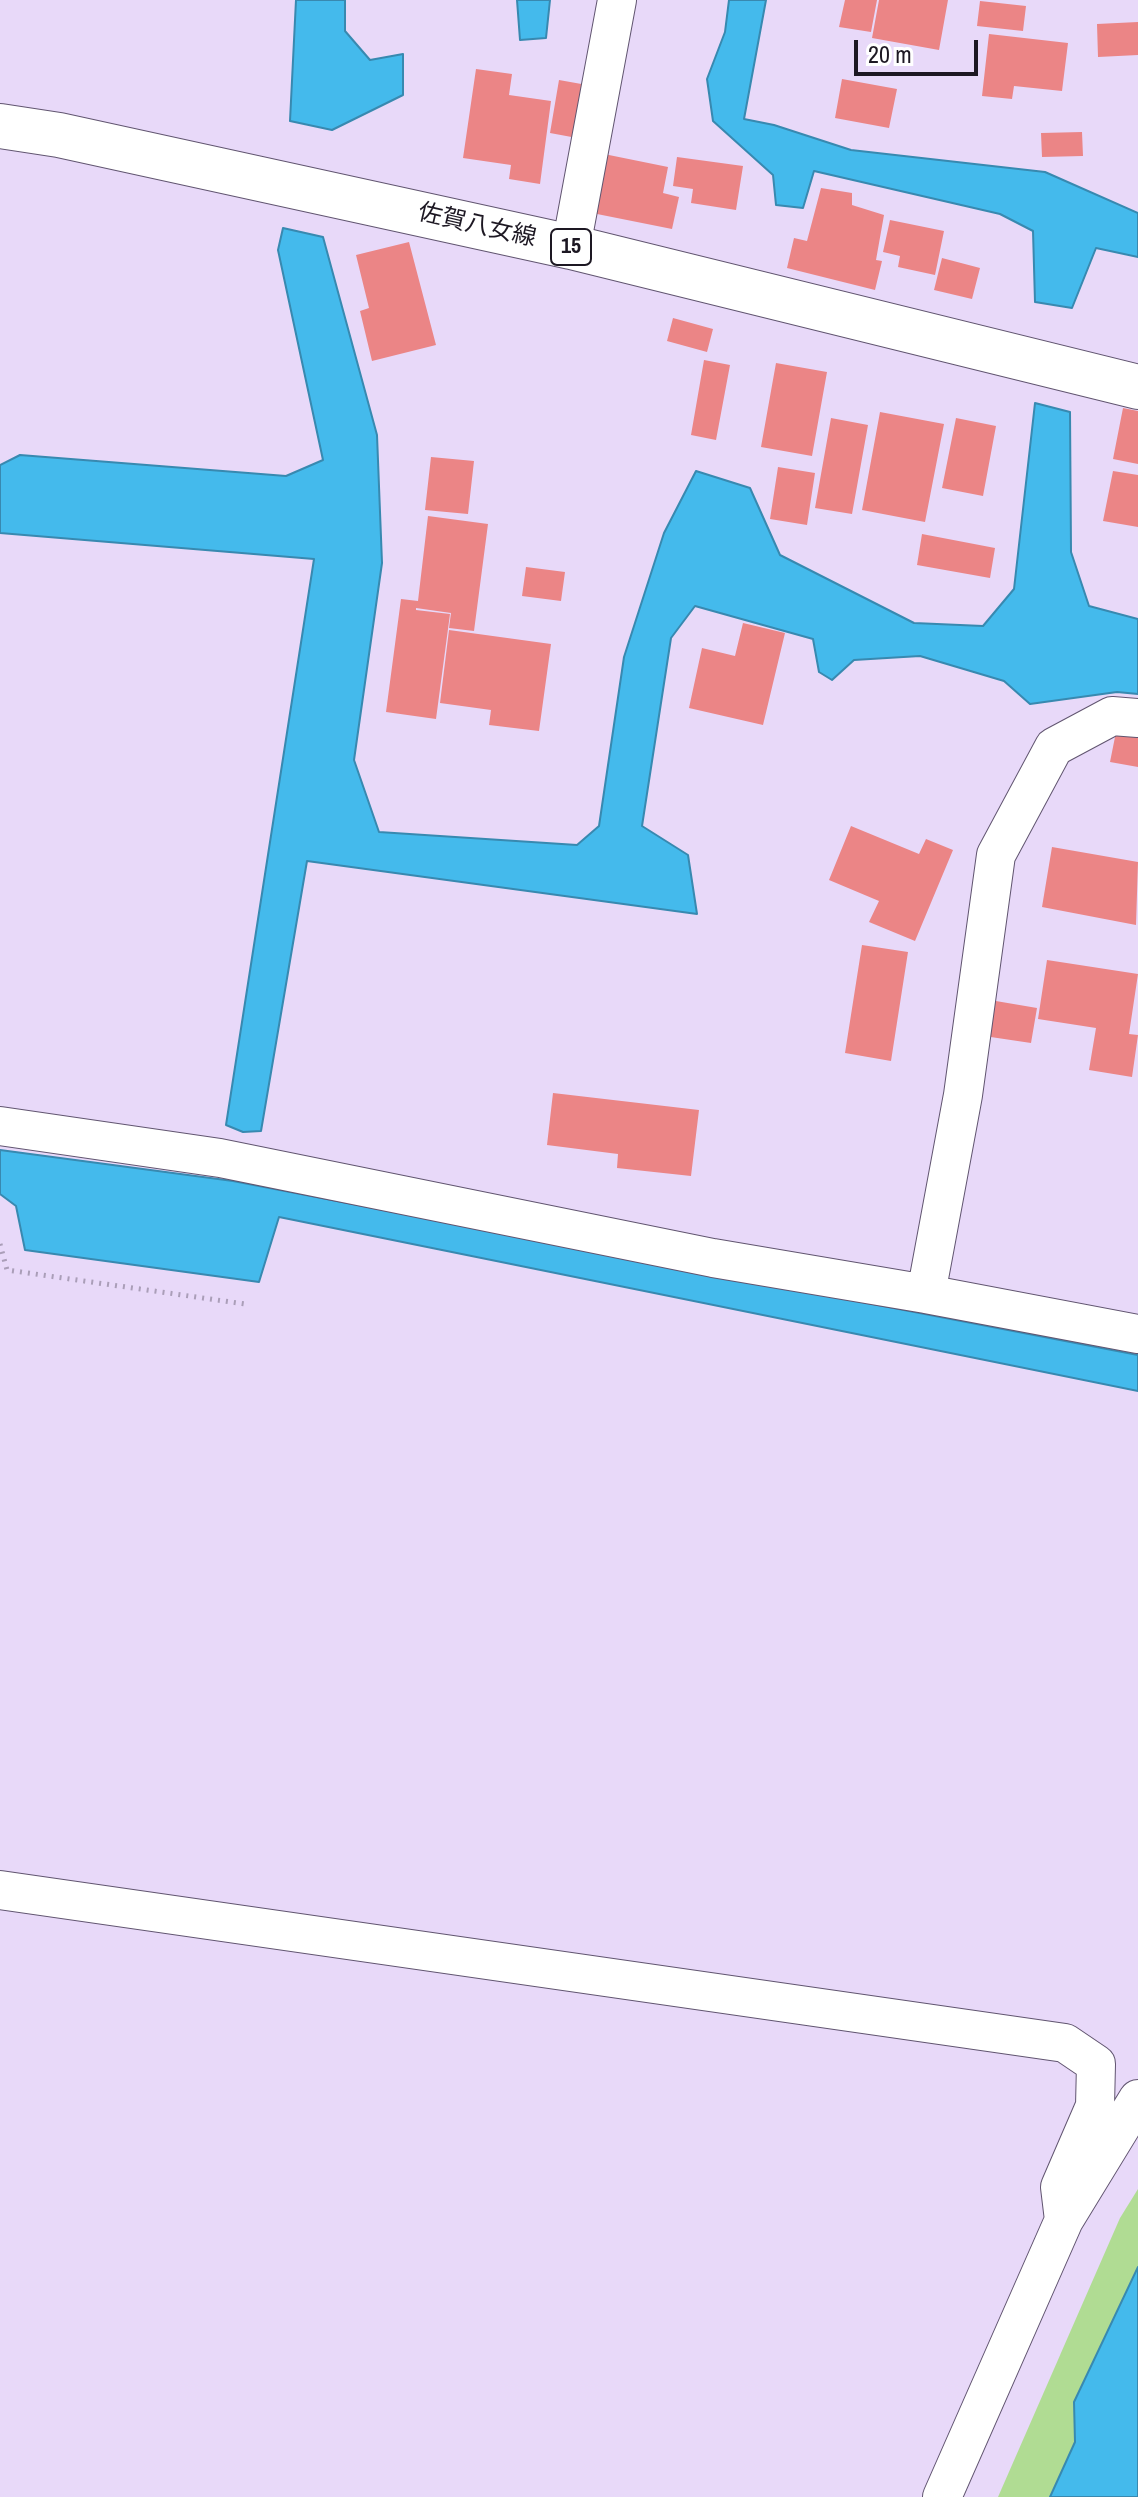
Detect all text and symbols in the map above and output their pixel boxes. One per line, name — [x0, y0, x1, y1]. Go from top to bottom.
scale bar — [858, 24, 982, 74]
text: 20 m — [868, 38, 912, 70]
street label: 佐賀八女線 — [415, 198, 539, 254]
road number: 15 — [551, 229, 591, 265]

